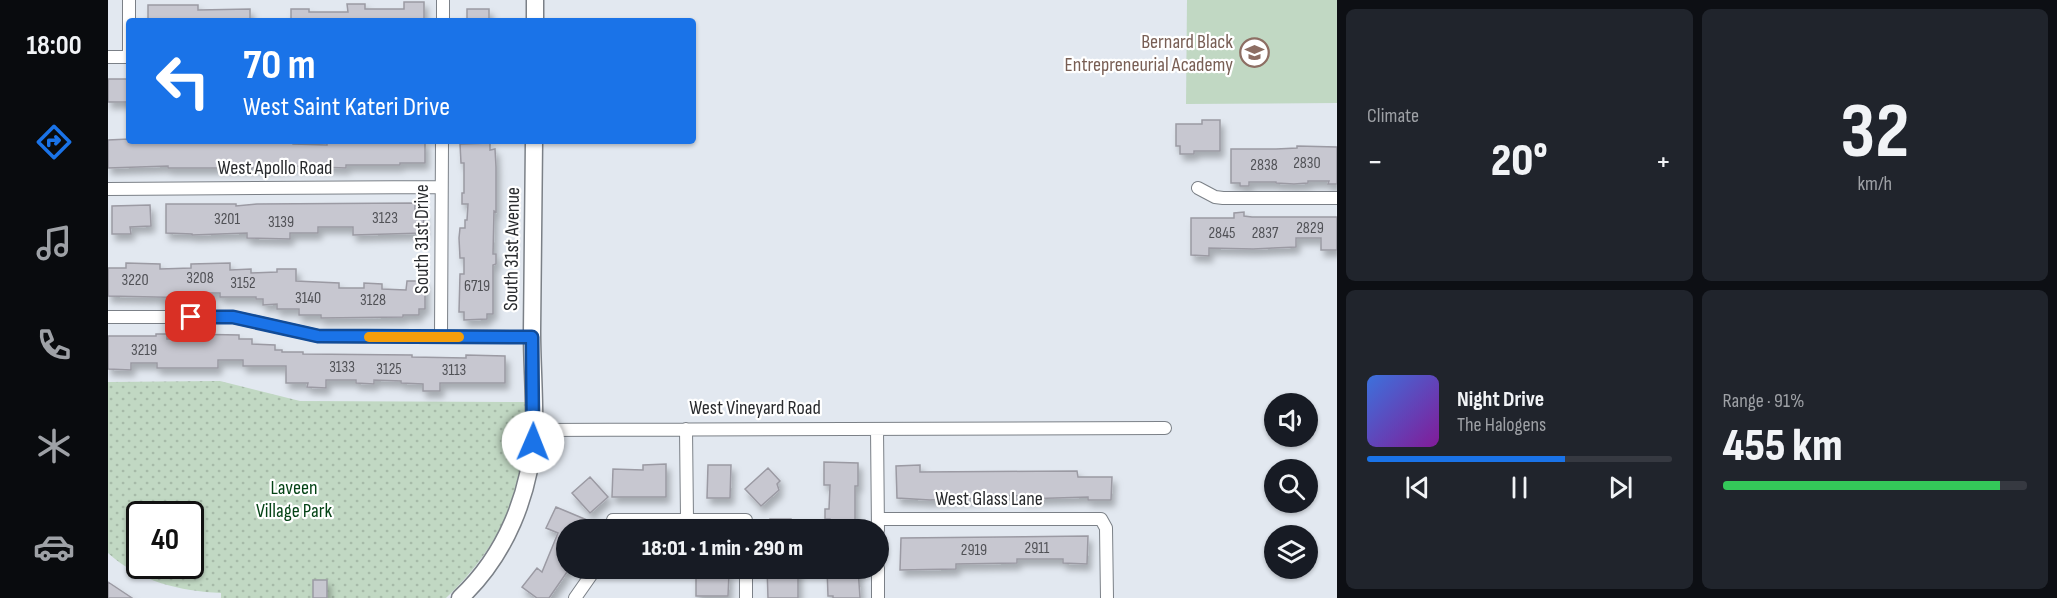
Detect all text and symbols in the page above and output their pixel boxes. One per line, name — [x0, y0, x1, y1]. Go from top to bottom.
text: 18:00 — [26, 30, 82, 62]
place label: Bernard Black Entrepreneurial Academy — [1065, 30, 1233, 77]
school or university icon: Bernard Black Entrepreneurial Academy — [1238, 37, 1270, 69]
text: 70 m — [243, 40, 316, 91]
icon: left — [144, 42, 222, 120]
text: 32 — [1840, 86, 1909, 179]
text: West Saint Kateri Drive — [243, 91, 450, 123]
text: Climate — [1367, 104, 1419, 128]
icon: directions — [33, 121, 75, 163]
text: 20° — [1491, 134, 1548, 189]
text: − — [1367, 142, 1383, 182]
text: + — [1655, 142, 1672, 182]
house number: 2830 — [1293, 154, 1321, 173]
street label: West Apollo Road — [218, 156, 332, 180]
house number: 2838 — [1250, 156, 1278, 175]
text: km/h — [1857, 172, 1892, 196]
street label: South 31st Drive — [410, 184, 434, 294]
street label: South 31st Avenue — [499, 187, 525, 311]
house number: 3123 — [372, 209, 398, 228]
house number: 3201 — [214, 210, 240, 229]
house number: 3139 — [268, 213, 294, 232]
house number: 2829 — [1296, 219, 1324, 238]
icon: music — [33, 222, 75, 264]
house number: 2845 — [1208, 224, 1236, 243]
house number: 2837 — [1252, 224, 1279, 243]
house number: 3208 — [186, 269, 214, 288]
house number: 3220 — [121, 271, 149, 290]
house number: 3152 — [230, 274, 256, 293]
house number: 6719 — [464, 277, 490, 296]
house number: 3140 — [295, 289, 321, 308]
pin — [165, 291, 216, 342]
house number: 3128 — [360, 291, 386, 310]
icon: arrive — [174, 300, 207, 333]
icon: phone — [33, 324, 75, 366]
house number: 3219 — [131, 341, 157, 360]
house number: 3133 — [329, 358, 355, 377]
house number: 3125 — [376, 360, 402, 379]
house number: 3113 — [442, 361, 466, 380]
text: Night Drive — [1457, 386, 1544, 413]
text: Range · 91% — [1723, 389, 1804, 413]
map controls — [1264, 393, 1318, 579]
button: sound — [1264, 393, 1318, 447]
street label: West Vineyard Road — [689, 396, 821, 420]
position arrow — [501, 410, 565, 474]
text: The Halogens — [1457, 413, 1546, 437]
text: 455 km — [1723, 419, 1842, 474]
icon: climate — [33, 425, 75, 467]
button: search — [1264, 459, 1318, 513]
icon: previous — [1401, 471, 1434, 504]
icon: pause — [1503, 471, 1536, 504]
icon: next — [1604, 471, 1637, 504]
park label: Laveen Village Park — [256, 476, 332, 523]
street label: West Glass Lane — [935, 487, 1043, 511]
speed limit sign: 40 — [126, 501, 204, 579]
button: layers — [1264, 525, 1318, 579]
icon: car — [33, 526, 75, 568]
text: 18:01 · 1 min · 290 m — [642, 535, 803, 562]
house number: 2911 — [1025, 539, 1050, 558]
house number: 2919 — [961, 541, 987, 560]

